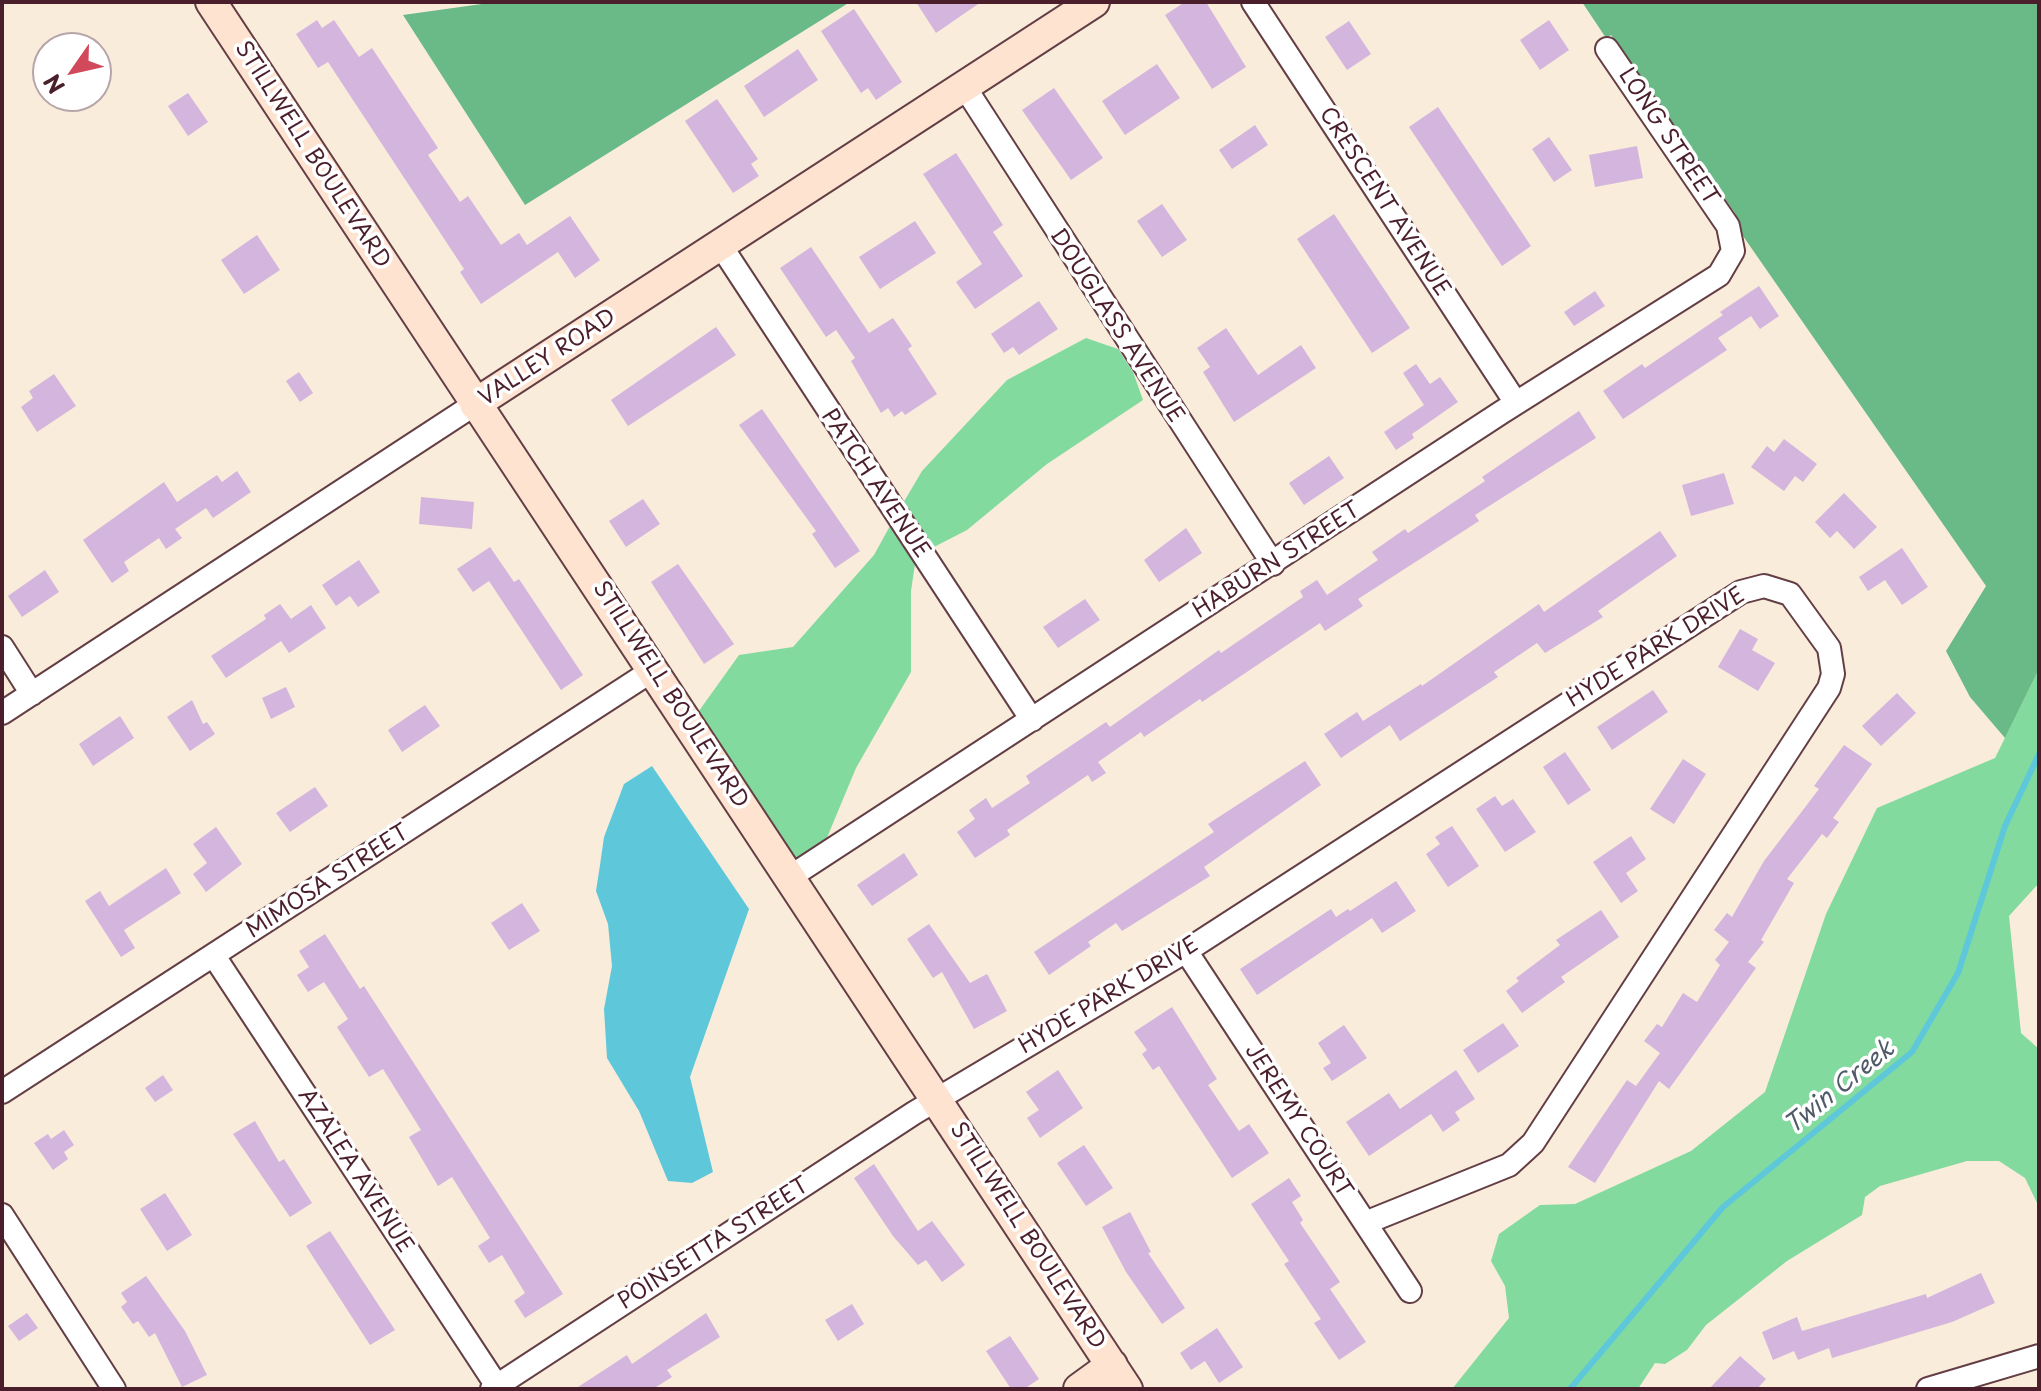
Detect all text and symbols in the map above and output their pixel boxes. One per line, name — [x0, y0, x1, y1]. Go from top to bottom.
north arrow — [32, 32, 112, 112]
street label: STILLWELL BOULEVARD — [229, 37, 395, 273]
street label: LONG STREET — [1612, 63, 1724, 211]
text: N — [35, 68, 72, 101]
street label: CRESCENT AVENUE — [1313, 103, 1455, 301]
street label: DOUGLASS AVENUE — [1043, 224, 1189, 428]
street label: VALLEY ROAD — [475, 304, 621, 412]
street label: PATCH AVENUE — [815, 404, 935, 564]
street label: HABURN STREET — [1189, 497, 1365, 625]
street label: STILLWELL BOULEVARD — [587, 577, 753, 813]
street label: HYDE PARK DRIVE — [1562, 583, 1750, 713]
street label: MIMOSA STREET — [242, 820, 414, 944]
street label: HYDE PARK DRIVE — [1014, 932, 1204, 1060]
water label: Twin Creek — [1780, 1035, 1900, 1141]
street label: JEREMY COURT — [1239, 1039, 1357, 1203]
street label: AZALEA AVENUE — [292, 1084, 418, 1258]
street label: STILLWELL BOULEVARD — [944, 1118, 1110, 1354]
street label: POINSETTA STREET — [614, 1173, 814, 1315]

